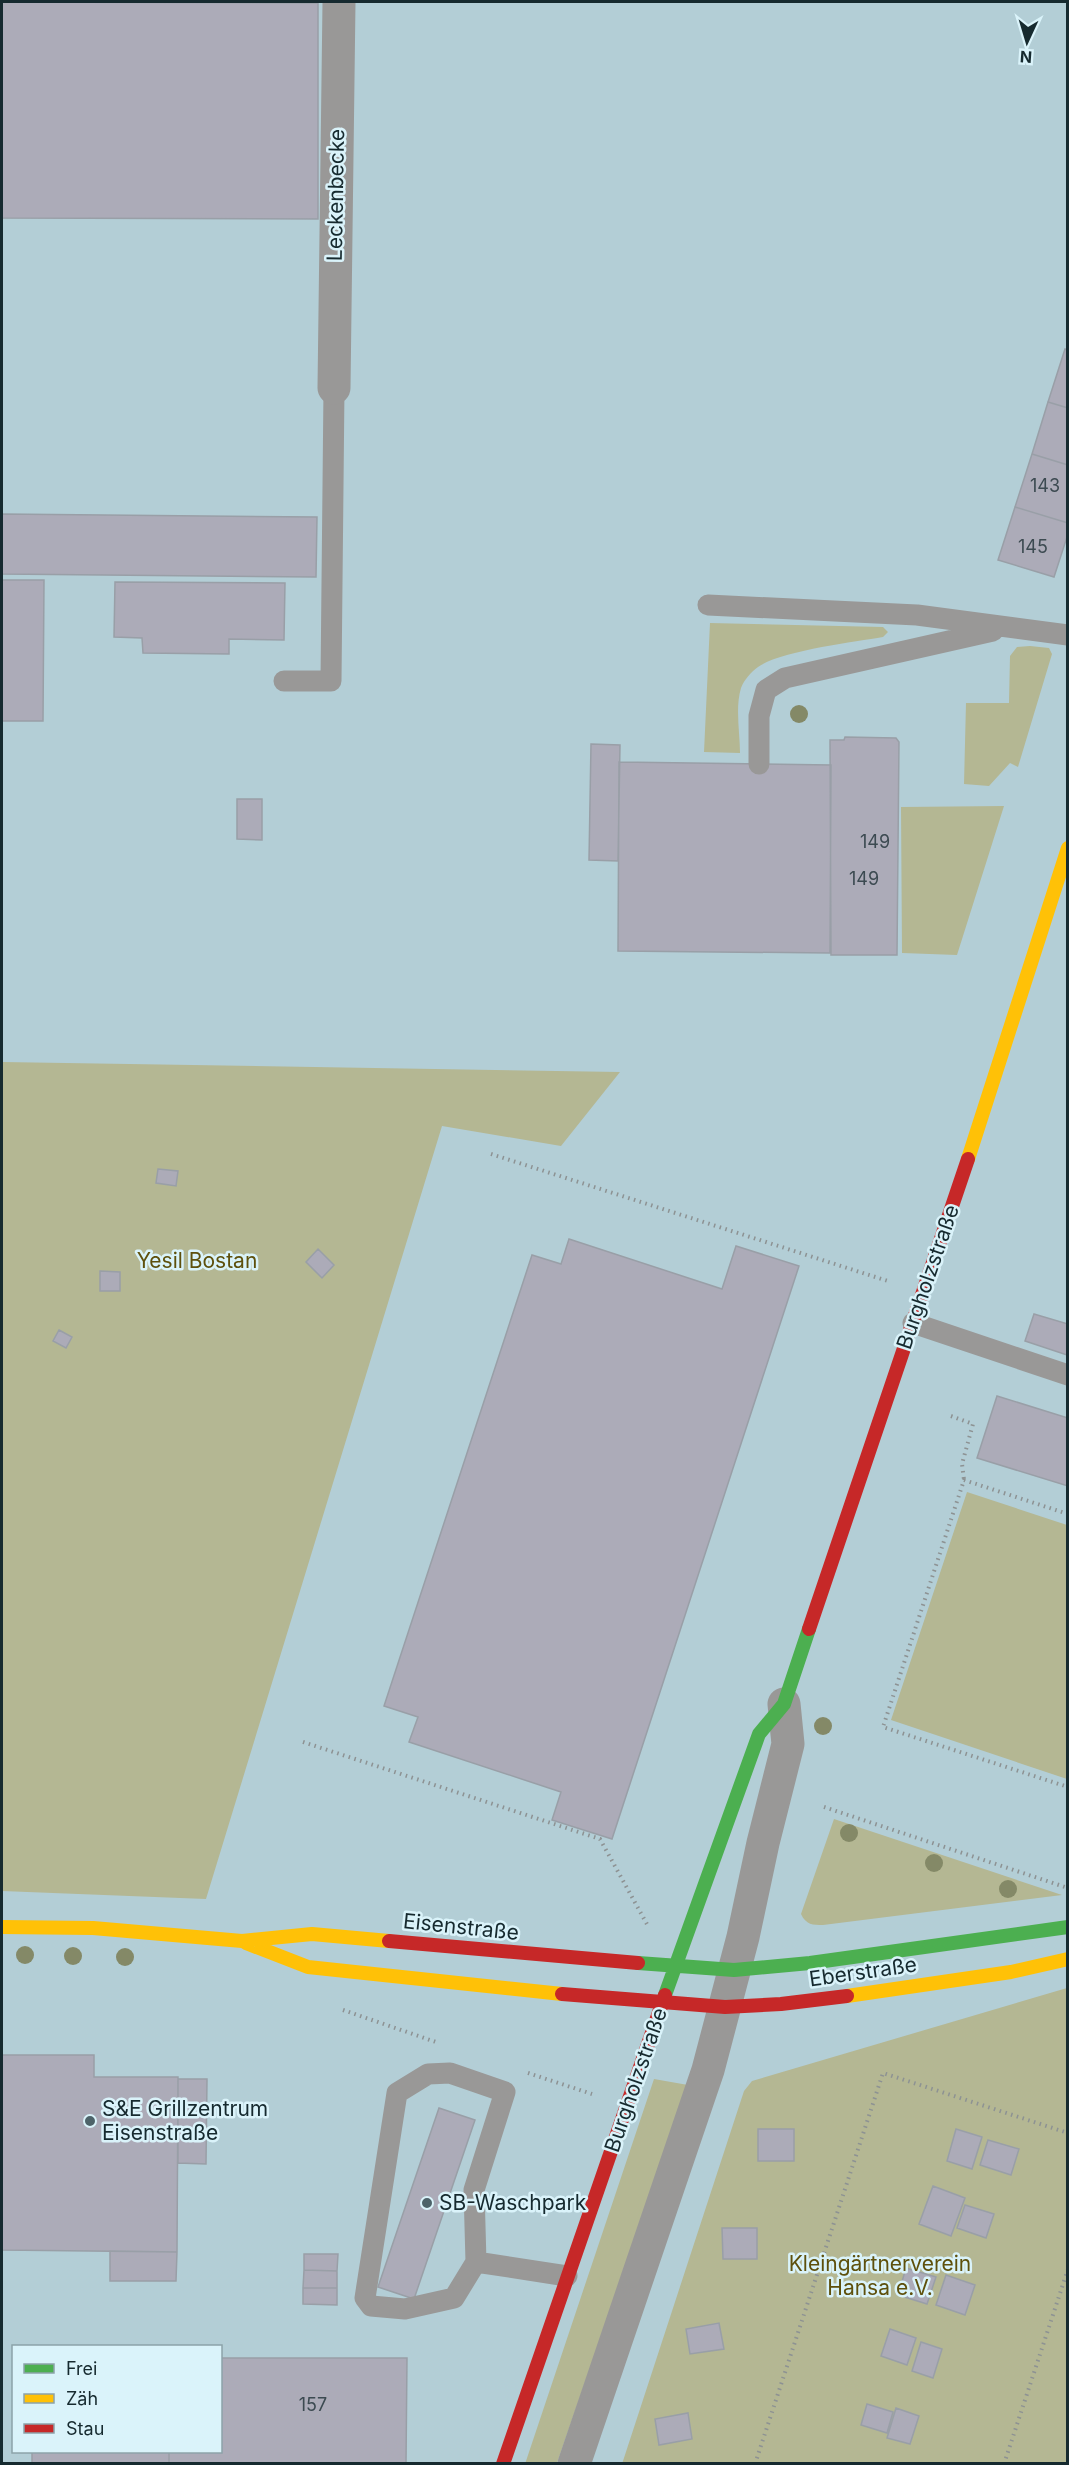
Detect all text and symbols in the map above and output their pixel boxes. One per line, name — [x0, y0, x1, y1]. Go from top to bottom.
north arrow — [997, 12, 1057, 72]
text: N — [1019, 47, 1033, 67]
street label: Leckenbecke — [322, 129, 349, 261]
house number: 143 — [1030, 475, 1060, 496]
house number: 145 — [1018, 536, 1048, 557]
house number: 149 — [860, 831, 890, 852]
house number: 149 — [849, 868, 879, 889]
street label: Burgholzstraße — [891, 1201, 964, 1352]
park label: Yesil Bostan — [137, 1248, 257, 1273]
street label: Eisenstraße — [402, 1908, 520, 1945]
street label: Eberstraße — [807, 1952, 918, 1991]
street label: Burgholzstraße — [599, 2004, 672, 2155]
place label: S&E Grillzentrum Eisenstraße — [102, 2096, 268, 2145]
marker: S&E Grillzentrum Eisenstraße — [83, 2114, 97, 2128]
place label: SB-Waschpark — [439, 2190, 587, 2215]
marker: SB-Waschpark — [420, 2196, 434, 2210]
park label: Kleingärtnerverein Hansa e.V. — [789, 2251, 971, 2300]
legend — [12, 2345, 222, 2453]
text: Frei — [66, 2358, 97, 2379]
text: Zäh — [66, 2388, 98, 2409]
house number: 157 — [299, 2394, 327, 2415]
text: Stau — [66, 2418, 104, 2439]

